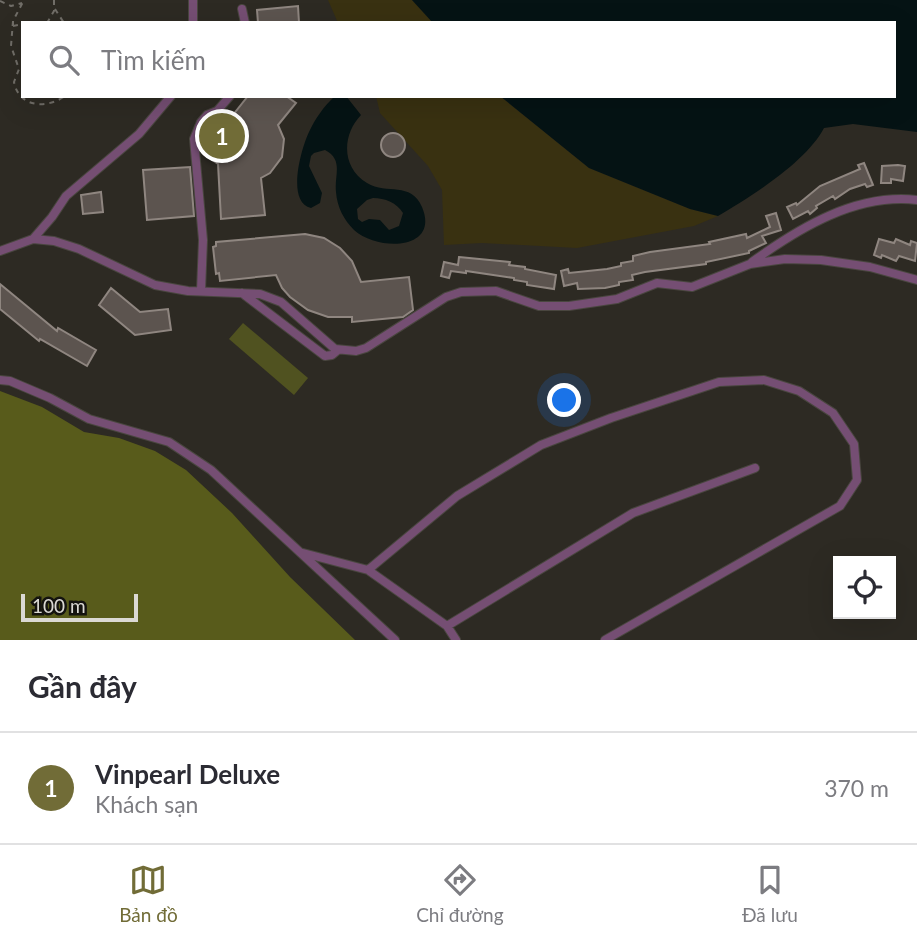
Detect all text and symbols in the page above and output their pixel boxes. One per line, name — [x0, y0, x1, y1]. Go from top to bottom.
search box — [21, 21, 896, 98]
icon: search — [45, 41, 83, 79]
text: Tìm kiếm — [101, 44, 206, 76]
pin: 1 — [199, 110, 245, 162]
your location — [547, 383, 581, 417]
map controls — [833, 556, 896, 619]
button: locate — [833, 556, 896, 619]
scale bar — [21, 591, 138, 623]
text: 100 m — [32, 594, 86, 617]
text: Gần đây — [28, 668, 137, 704]
text: Vinpearl Deluxe — [95, 758, 280, 790]
text: 1 — [44, 774, 58, 802]
text: 370 m — [824, 774, 889, 802]
text: Khách sạn — [95, 790, 198, 818]
tab: Bản đồ — [119, 861, 178, 926]
tab: Chỉ đường — [416, 861, 504, 926]
tab: Đã lưu — [742, 861, 798, 926]

